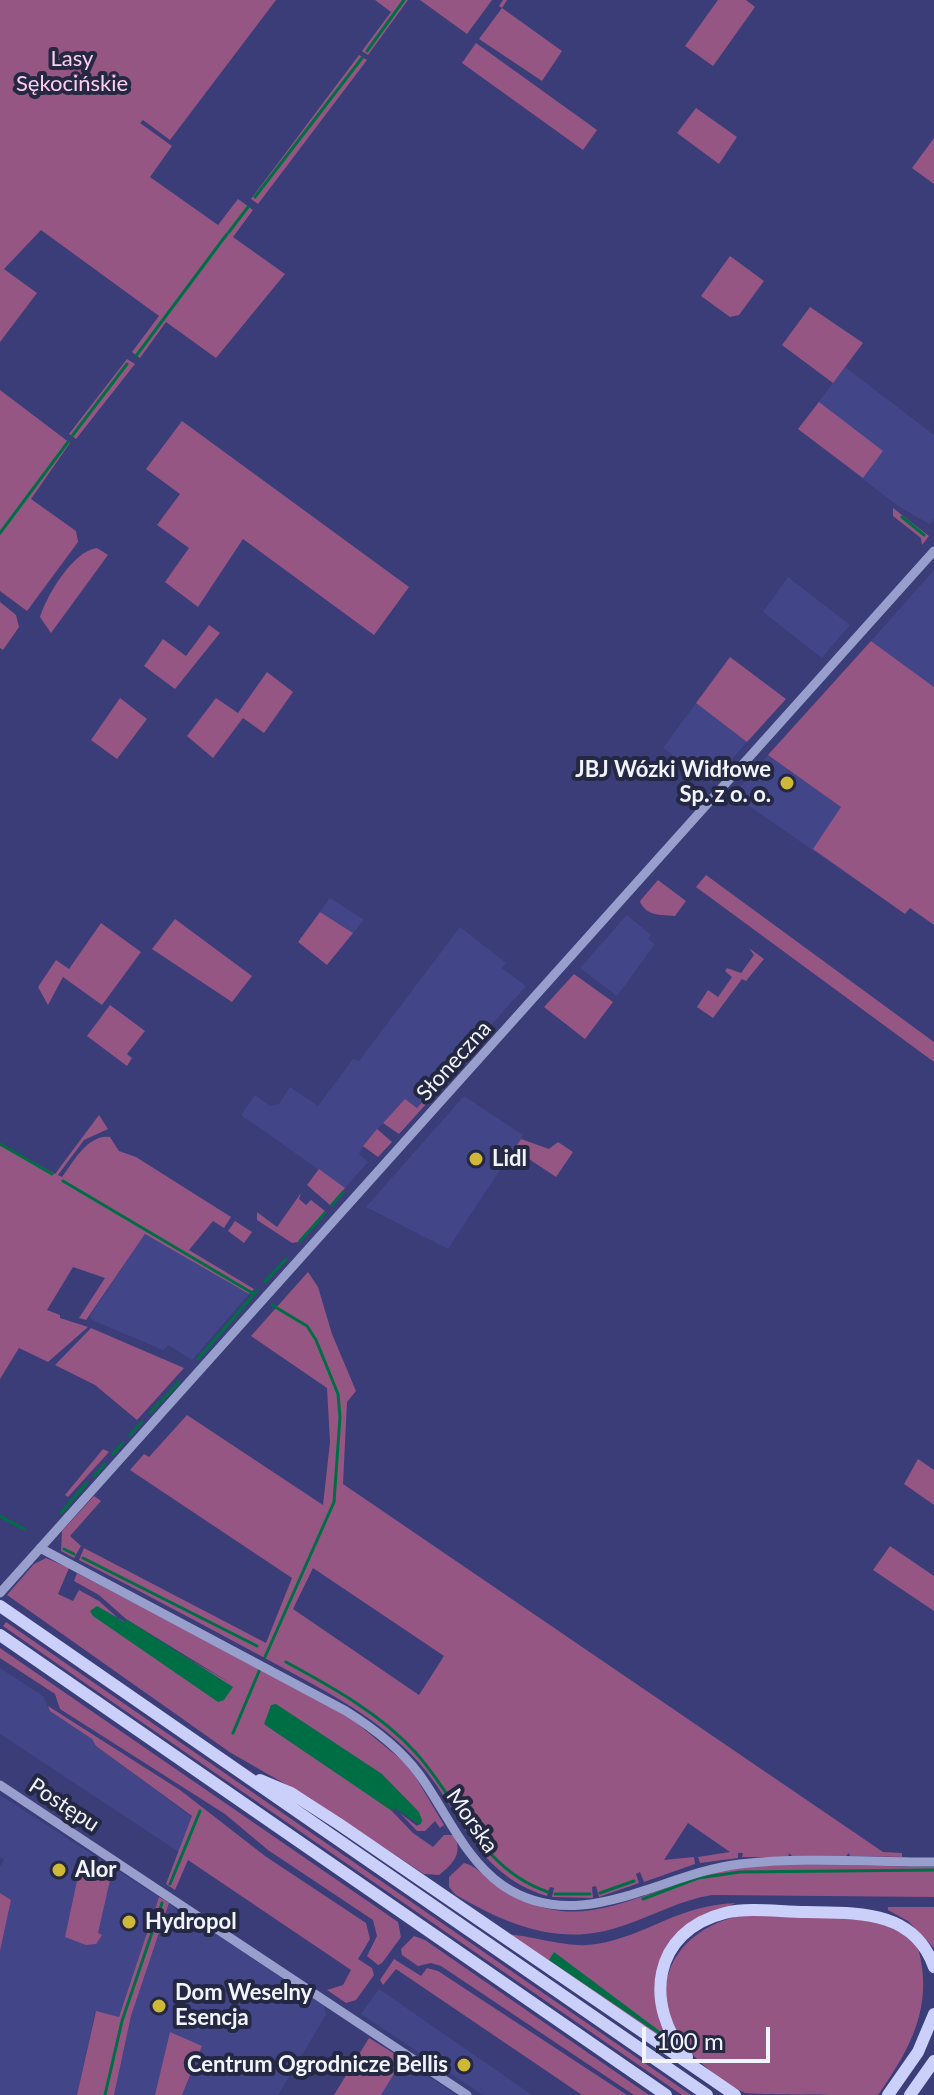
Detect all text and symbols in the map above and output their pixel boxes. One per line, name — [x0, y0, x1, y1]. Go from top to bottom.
park label: Lasy Sękocińskie — [16, 46, 128, 98]
place label: JBJ Wózki Widłowe Sp. z o. o. — [575, 757, 771, 808]
marker: JBJ Wózki Widłowe Sp. z o. o. — [778, 774, 796, 792]
street label: Słoneczna — [411, 1016, 497, 1106]
place label: Lidl — [492, 1146, 527, 1172]
marker: Lidl — [467, 1150, 485, 1168]
street label: Postępu — [24, 1773, 104, 1837]
street label: Morska — [440, 1784, 504, 1858]
place label: Alor — [75, 1857, 117, 1883]
marker: Alor — [50, 1861, 68, 1879]
place label: Hydropol — [145, 1909, 237, 1935]
marker: Hydropol — [120, 1913, 138, 1931]
place label: Dom Weselny Esencja — [175, 1980, 312, 2032]
marker: Dom Weselny Esencja — [150, 1997, 168, 2015]
scale bar — [646, 2011, 774, 2061]
text: 100 m — [656, 2026, 724, 2055]
place label: Centrum Ogrodnicze Bellis — [187, 2052, 448, 2078]
marker: Centrum Ogrodnicze Bellis — [455, 2056, 473, 2074]

